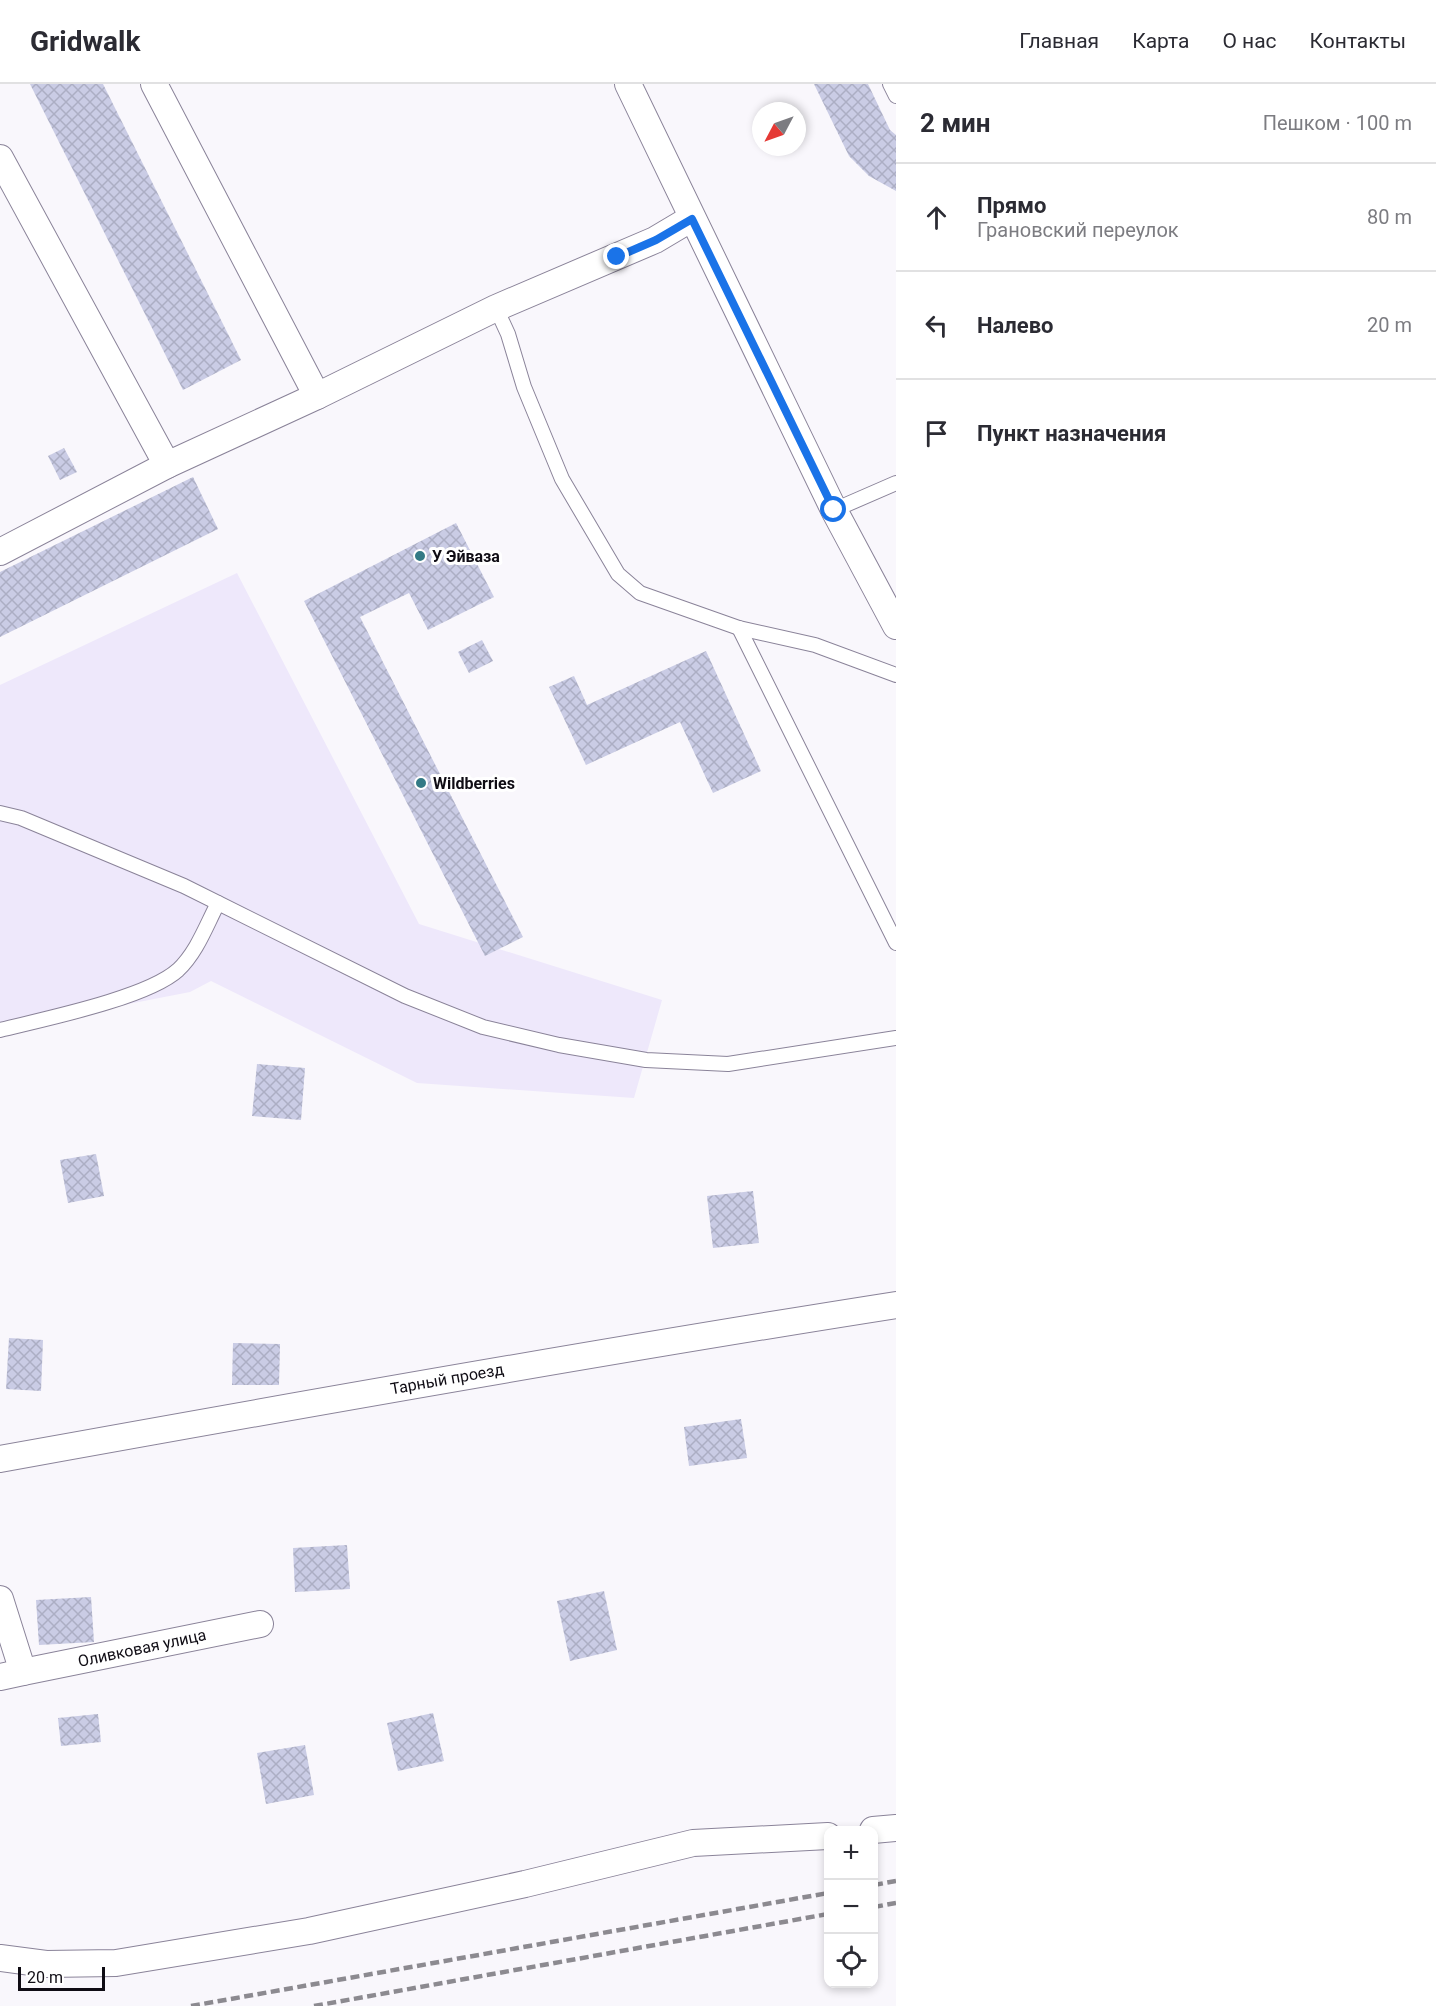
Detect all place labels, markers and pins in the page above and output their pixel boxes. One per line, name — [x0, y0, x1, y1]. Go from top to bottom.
place label: У Эйваза — [432, 547, 500, 566]
marker: У Эйваза — [413, 549, 427, 563]
place label: Wildberries — [433, 774, 515, 793]
marker: Wildberries — [414, 776, 428, 790]

